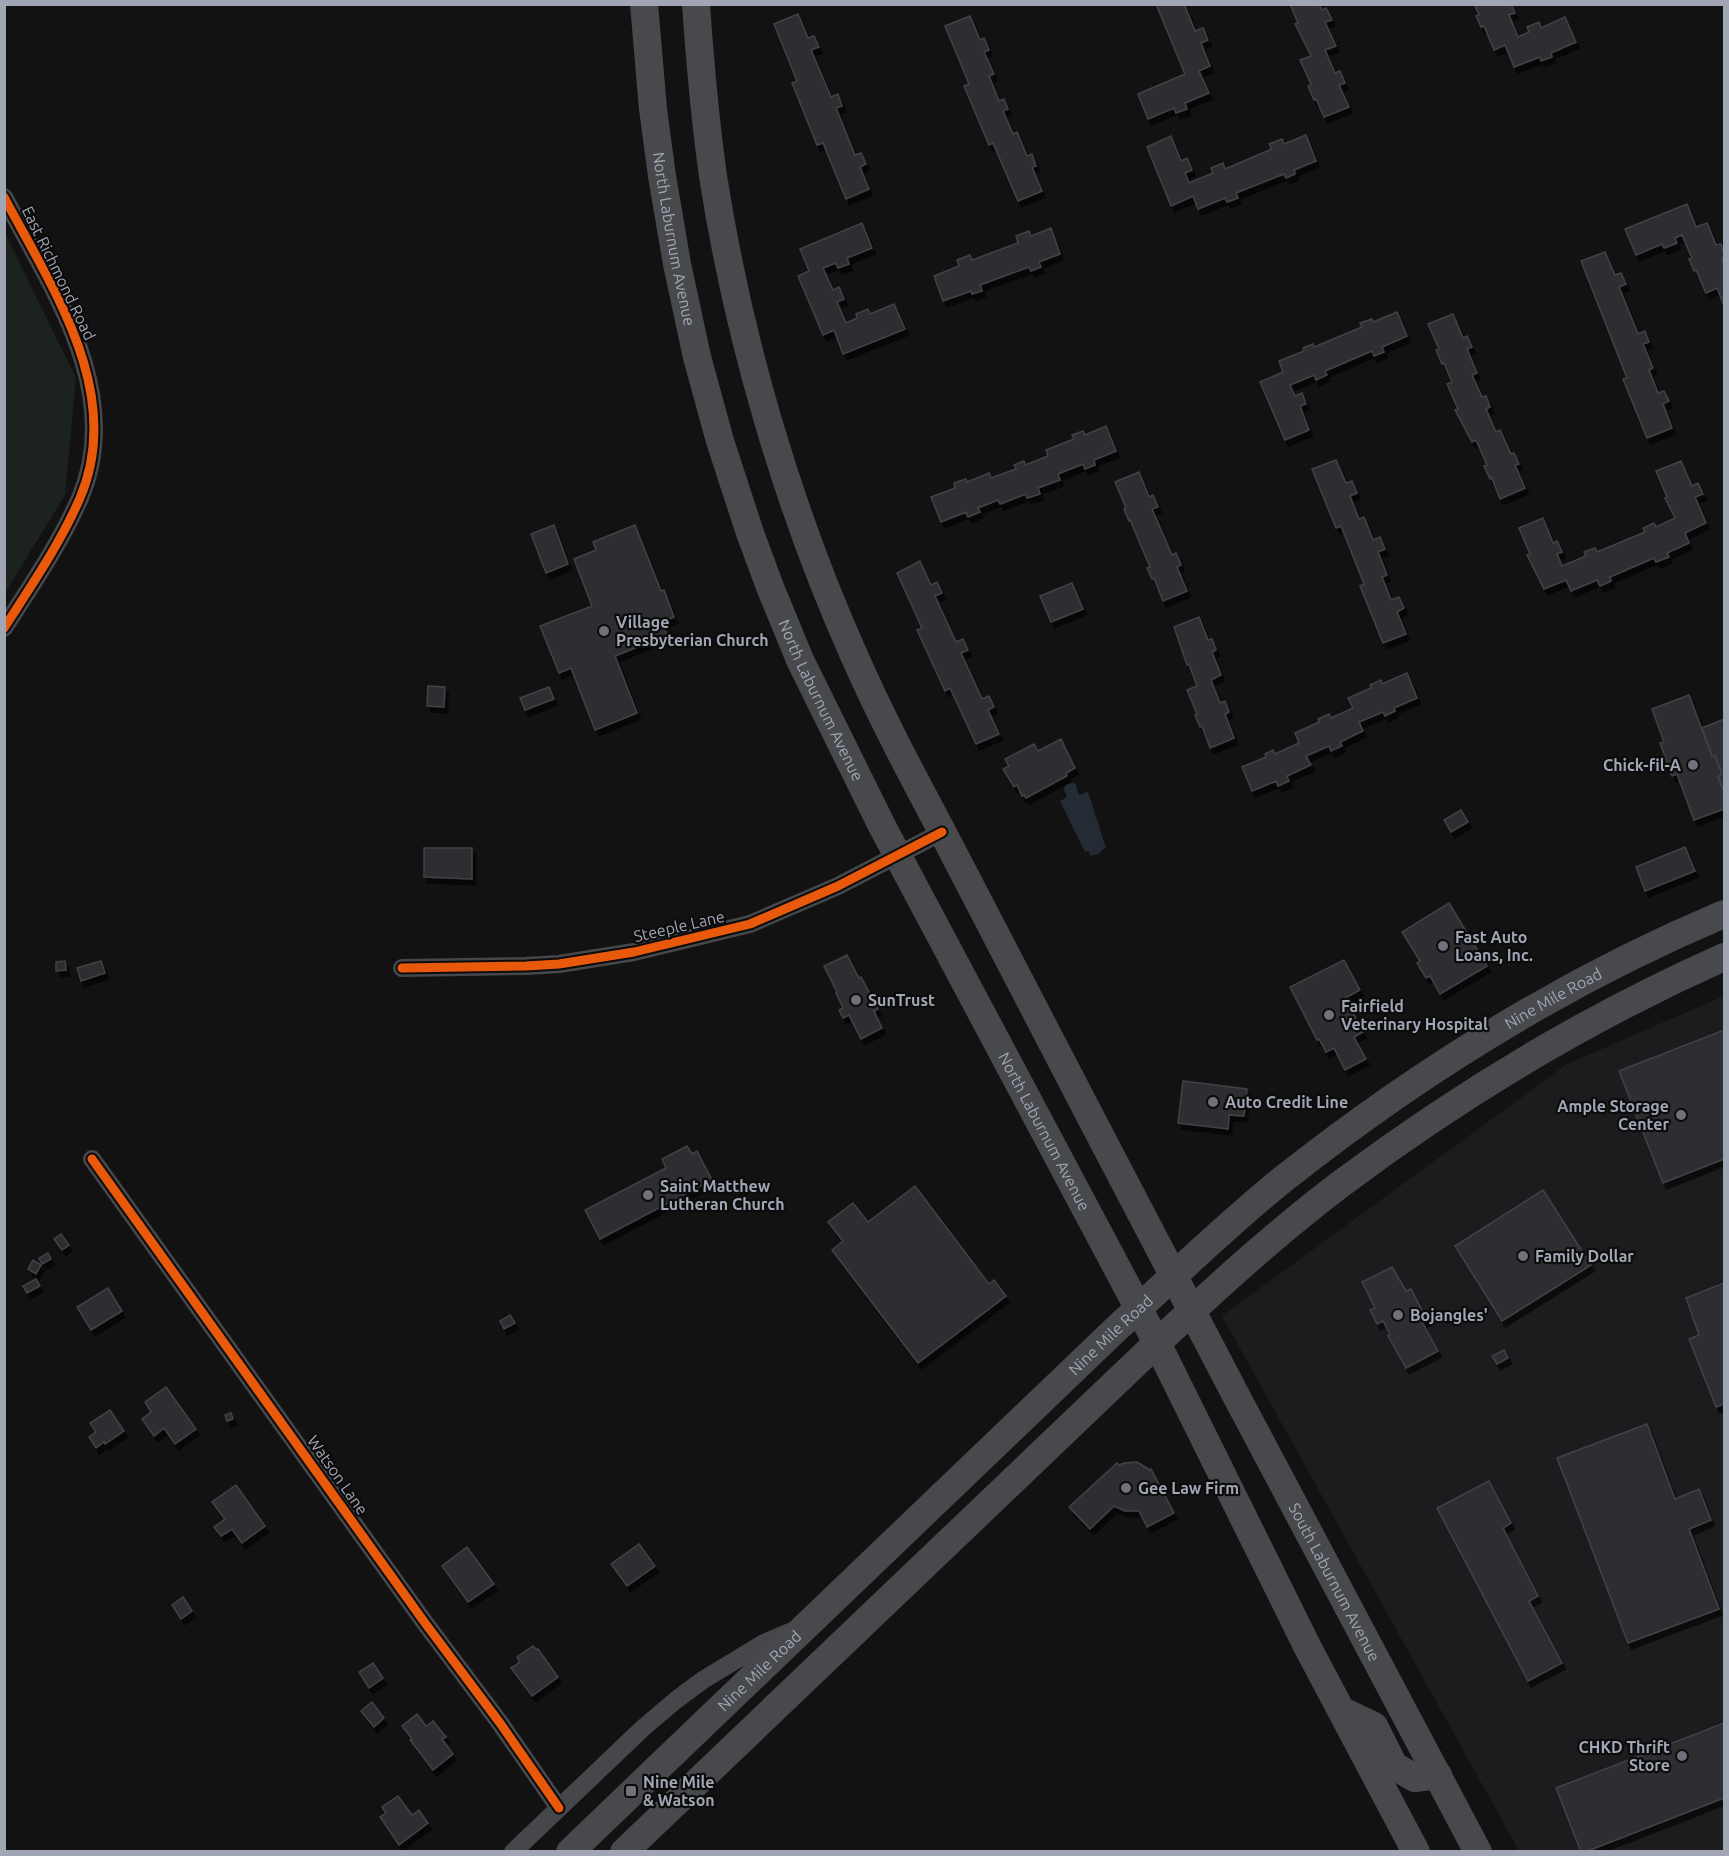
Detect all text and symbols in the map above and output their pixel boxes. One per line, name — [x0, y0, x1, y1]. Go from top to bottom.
street label: North Laburnum Avenue — [650, 151, 699, 328]
street label: East Richmond Road — [19, 203, 99, 343]
place label: Village Presbyterian Church — [616, 613, 769, 649]
street label: North Laburnum Avenue — [775, 617, 867, 784]
marker: Village Presbyterian Church — [597, 624, 611, 638]
place label: Chick-fil-A — [1603, 756, 1682, 774]
marker: Chick-fil-A — [1686, 758, 1700, 772]
street label: Steeple Lane — [632, 907, 726, 945]
place label: Fast Auto Loans, Inc. — [1455, 928, 1533, 964]
marker: Fast Auto Loans, Inc. — [1436, 939, 1450, 953]
street label: Nine Mile Road — [1501, 964, 1605, 1033]
place label: SunTrust — [868, 991, 935, 1009]
marker: SunTrust — [849, 993, 863, 1007]
place label: Fairfield Veterinary Hospital — [1341, 997, 1488, 1033]
marker: Fairfield Veterinary Hospital — [1322, 1008, 1336, 1022]
street label: North Laburnum Avenue — [995, 1049, 1094, 1214]
place label: Auto Credit Line — [1225, 1093, 1348, 1111]
marker: Auto Credit Line — [1206, 1095, 1220, 1109]
place label: Ample Storage Center — [1557, 1097, 1669, 1133]
marker: Ample Storage Center — [1674, 1108, 1688, 1122]
place label: Saint Matthew Lutheran Church — [660, 1177, 785, 1213]
marker: Saint Matthew Lutheran Church — [641, 1188, 655, 1202]
place label: Family Dollar — [1535, 1247, 1634, 1265]
marker: Family Dollar — [1516, 1249, 1530, 1263]
street label: Nine Mile Road — [1065, 1291, 1156, 1379]
place label: Bojangles' — [1410, 1306, 1488, 1324]
marker: Bojangles' — [1391, 1308, 1405, 1322]
street label: Watson Lane — [304, 1432, 372, 1518]
place label: Gee Law Firm — [1138, 1479, 1239, 1497]
marker: Gee Law Firm — [1119, 1481, 1133, 1495]
street label: South Laburnum Avenue — [1285, 1500, 1384, 1664]
street label: Nine Mile Road — [714, 1627, 805, 1715]
place label: CHKD Thrift Store — [1579, 1738, 1670, 1774]
marker: CHKD Thrift Store — [1675, 1749, 1689, 1763]
place label: Nine Mile & Watson — [643, 1773, 715, 1809]
marker: Nine Mile & Watson — [624, 1784, 638, 1798]

